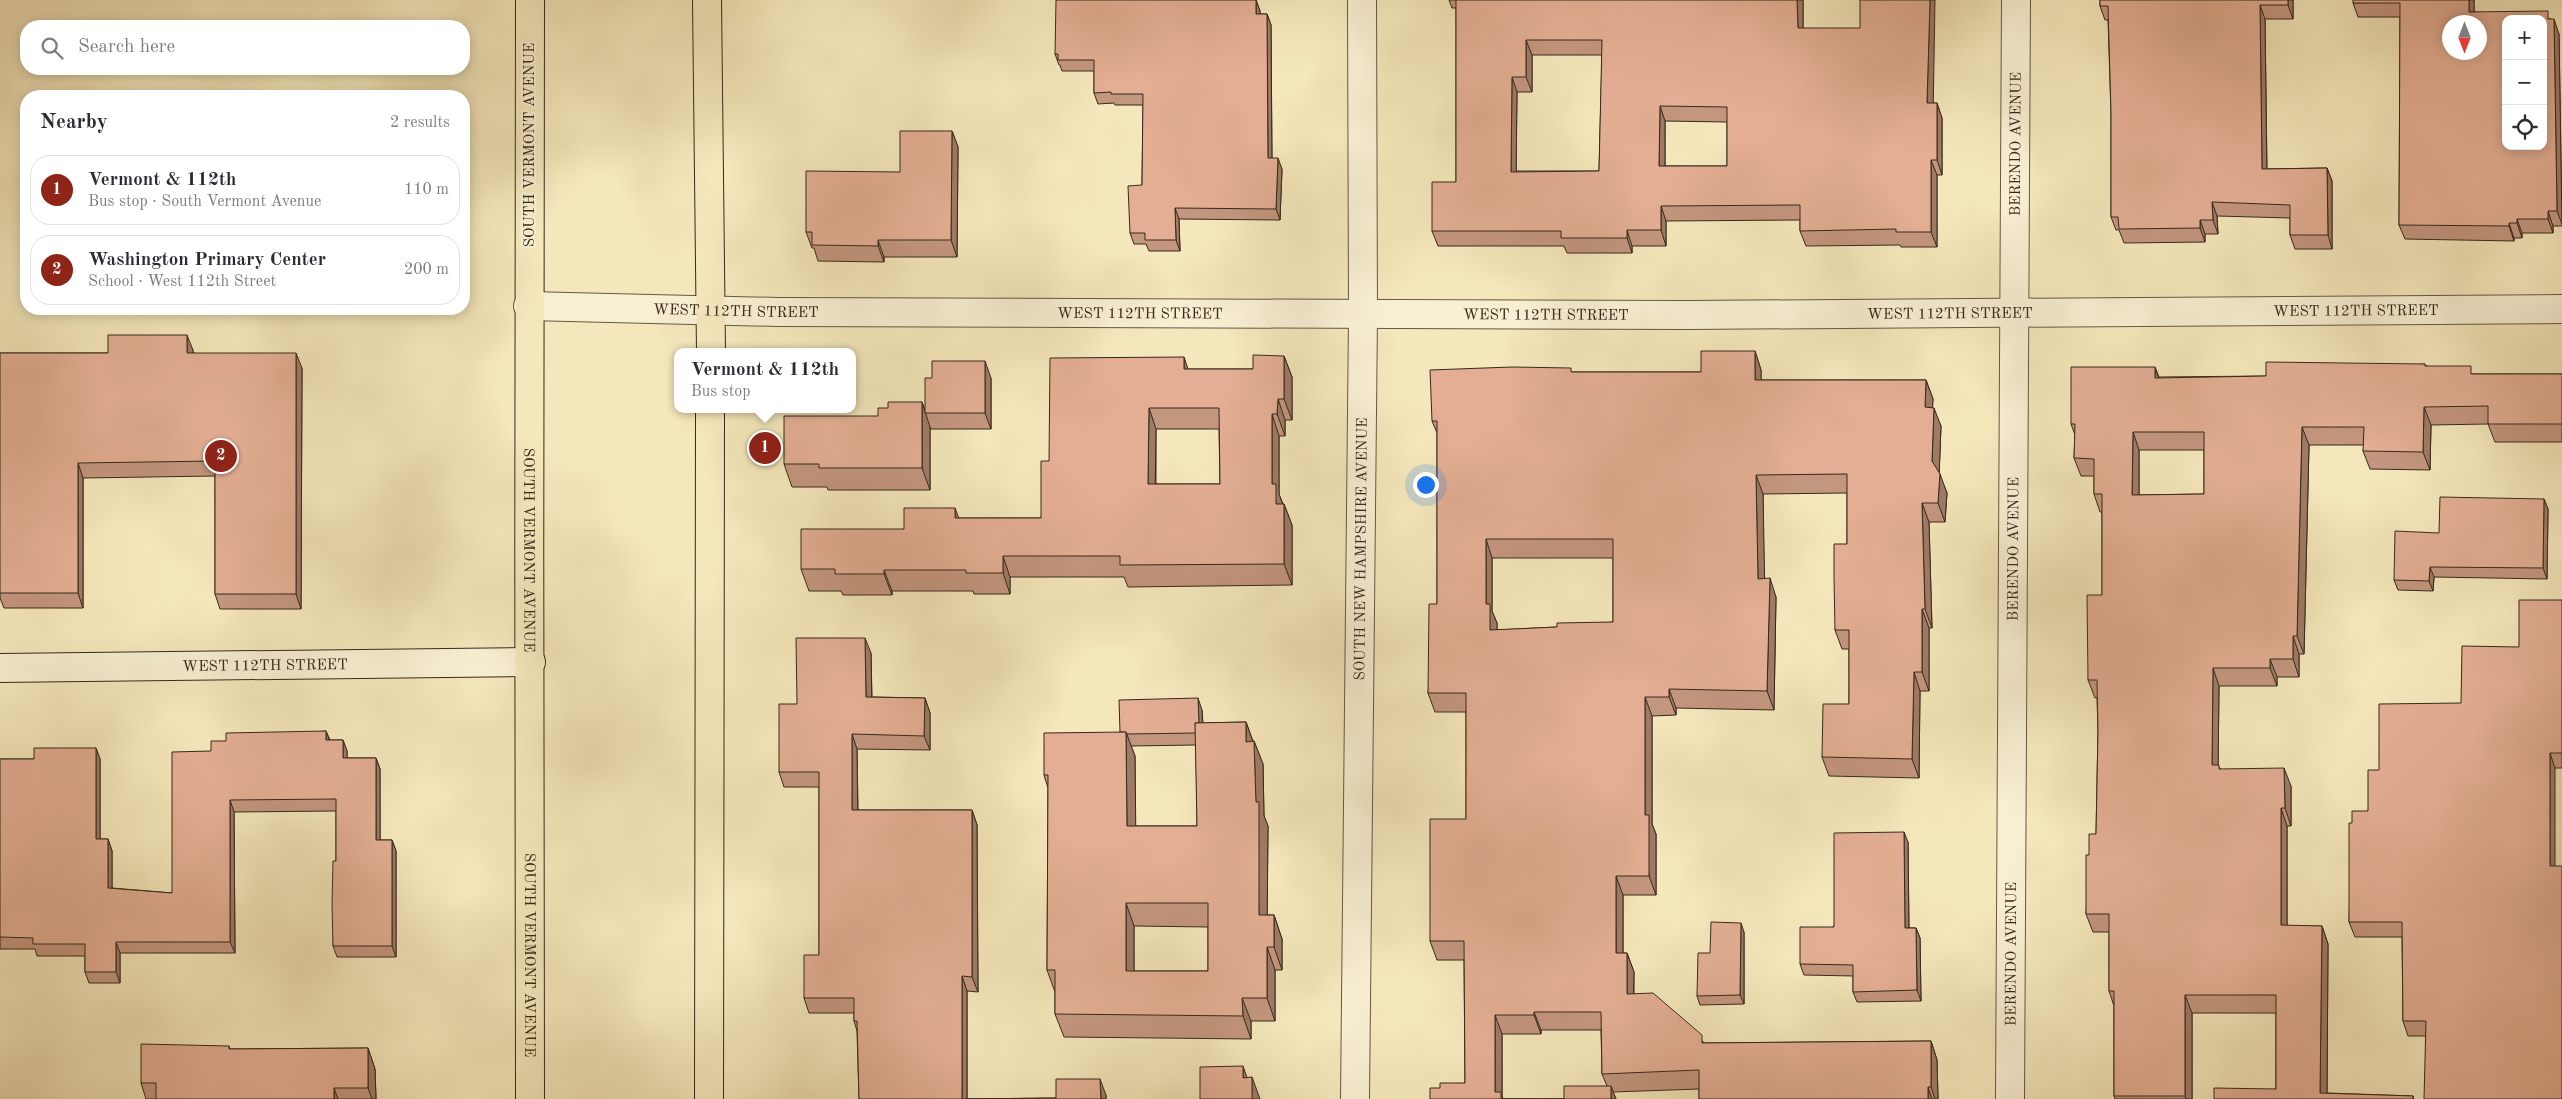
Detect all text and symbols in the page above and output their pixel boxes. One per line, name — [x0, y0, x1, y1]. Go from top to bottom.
north arrow — [2442, 15, 2487, 60]
map controls — [2502, 15, 2547, 150]
button: + — [2502, 15, 2547, 60]
search box — [20, 20, 470, 75]
icon: search — [38, 34, 66, 62]
text: Search here — [78, 38, 175, 57]
street label: SOUTH VERMONT AVENUE — [523, 43, 538, 247]
button: − — [2502, 60, 2547, 105]
street label: BERENDO AVENUE — [2009, 72, 2025, 216]
button: locate — [2502, 105, 2547, 150]
text: Nearby — [40, 112, 108, 133]
text: 2 results — [390, 115, 450, 131]
text: Vermont & 112th — [88, 171, 237, 190]
text: 1 — [52, 182, 62, 198]
text: 110 m — [404, 182, 449, 198]
text: Bus stop · South Vermont Avenue — [88, 194, 321, 210]
text: Washington Primary Center — [88, 251, 326, 270]
text: 2 — [52, 262, 62, 278]
text: 200 m — [404, 262, 449, 278]
text: School · West 112th Street — [88, 274, 276, 290]
street label: WEST 112TH STREET — [653, 303, 819, 321]
street label: WEST 112TH STREET — [2273, 304, 2439, 320]
street label: WEST 112TH STREET — [1057, 307, 1223, 322]
street label: WEST 112TH STREET — [1867, 307, 2033, 323]
street label: WEST 112TH STREET — [1463, 308, 1629, 324]
popup — [674, 348, 856, 413]
text: Vermont & 112th — [691, 361, 839, 380]
text: Bus stop — [691, 384, 751, 400]
street label: SOUTH NEW HAMPSHIRE AVENUE — [1353, 417, 1371, 681]
pin: 1 — [749, 429, 781, 467]
pin: 2 — [205, 437, 237, 475]
street label: SOUTH VERMONT AVENUE — [520, 448, 536, 652]
your location — [1413, 472, 1439, 498]
street label: BERENDO AVENUE — [2007, 477, 2022, 621]
street label: WEST 112TH STREET — [182, 658, 348, 675]
street label: SOUTH VERMONT AVENUE — [521, 853, 536, 1057]
street label: BERENDO AVENUE — [2004, 882, 2020, 1026]

